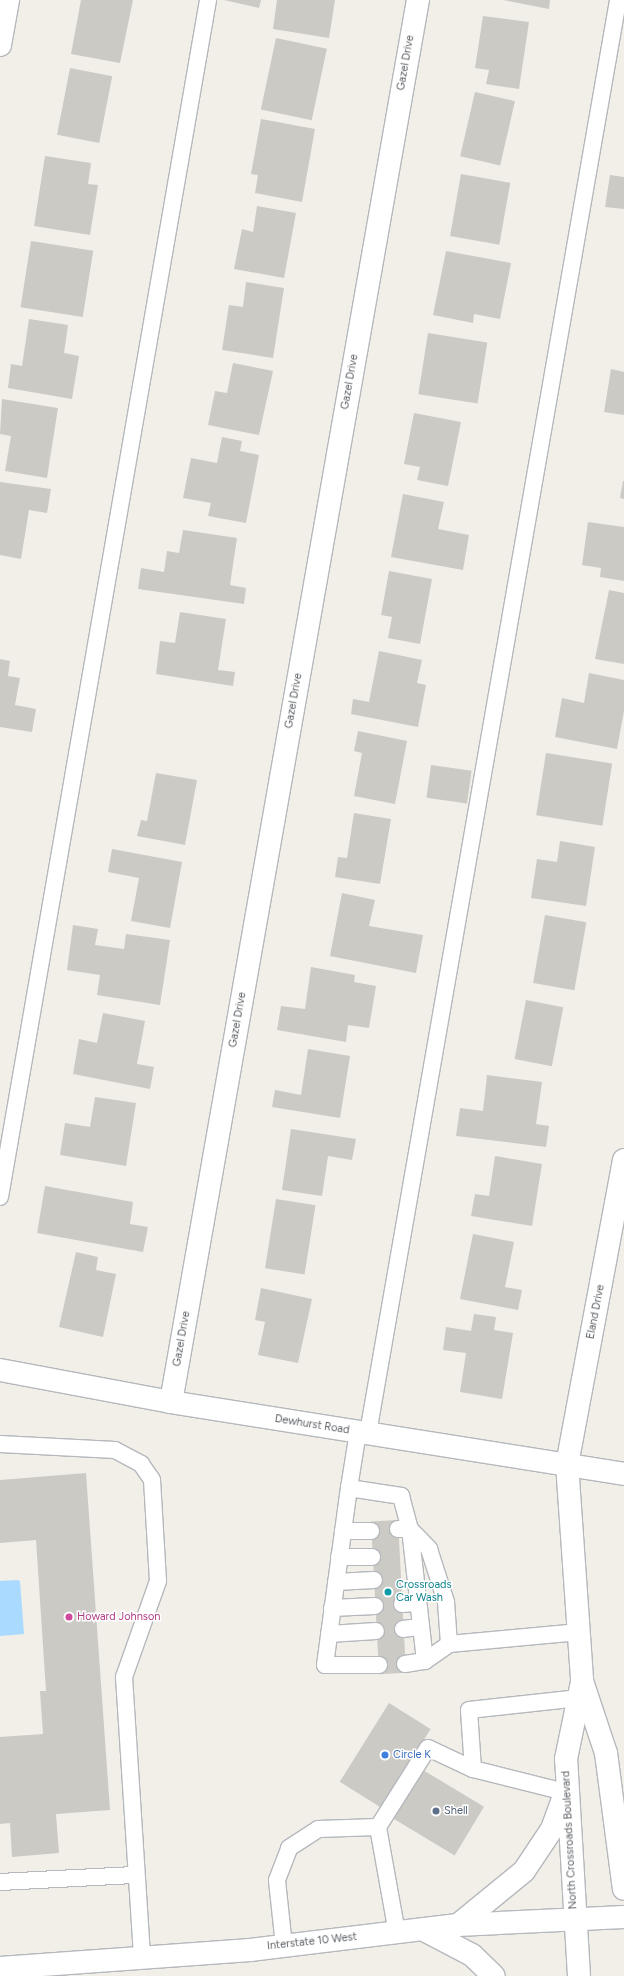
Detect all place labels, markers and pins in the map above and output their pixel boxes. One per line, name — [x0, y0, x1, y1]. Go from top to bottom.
place label: Crossroads Car Wash — [396, 1579, 452, 1605]
marker: Crossroads Car Wash — [383, 1587, 393, 1597]
place label: Howard Johnson — [77, 1610, 160, 1624]
marker: Howard Johnson — [64, 1612, 74, 1622]
place label: Circle K — [393, 1748, 431, 1762]
marker: Circle K — [380, 1750, 390, 1760]
place label: Shell — [444, 1804, 468, 1818]
marker: Shell — [431, 1806, 441, 1816]

